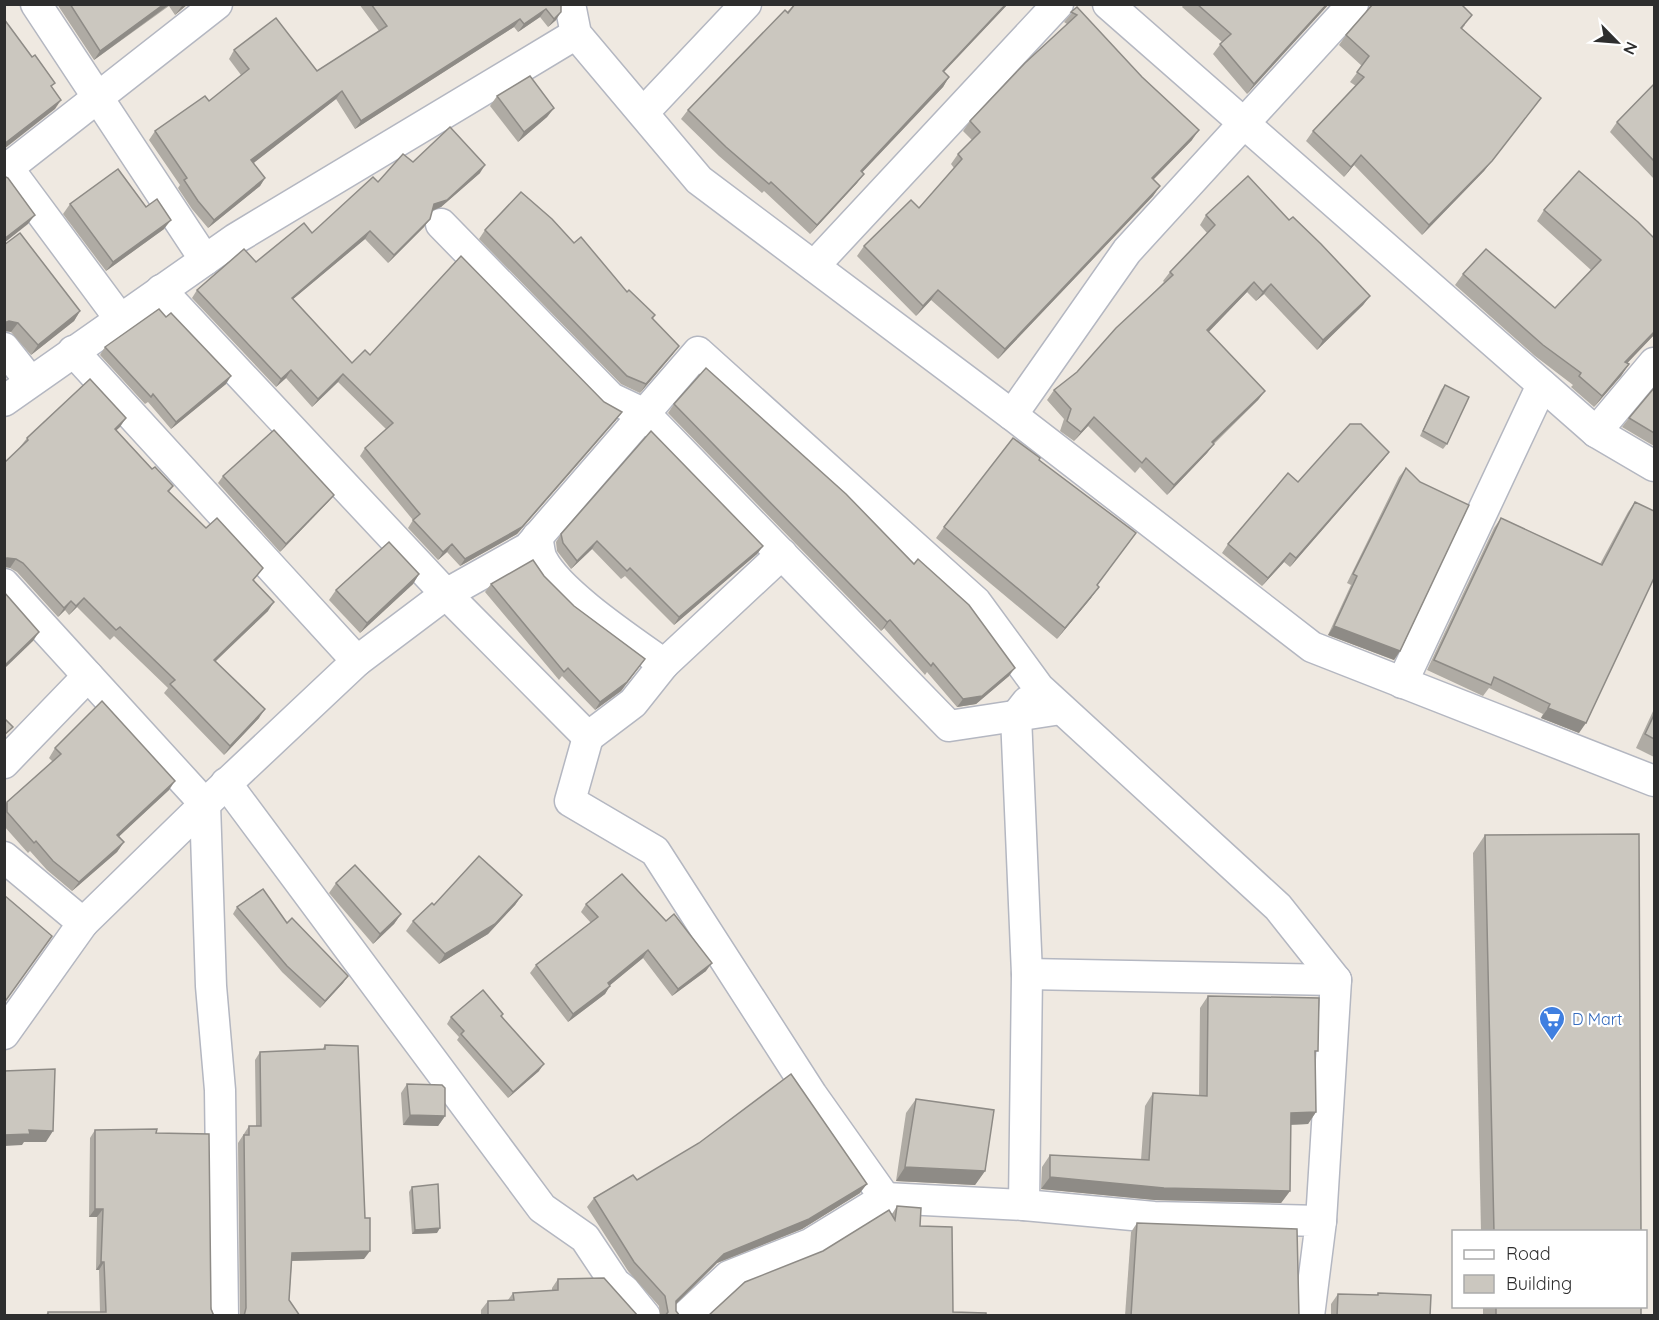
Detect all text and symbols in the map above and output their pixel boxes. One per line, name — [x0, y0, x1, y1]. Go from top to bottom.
north arrow — [1587, 12, 1647, 72]
text: N — [1619, 39, 1642, 58]
supermarket icon: D Mart — [1537, 1004, 1567, 1042]
place label: D Mart — [1572, 1009, 1622, 1029]
legend — [1452, 1230, 1647, 1308]
text: Road — [1506, 1242, 1551, 1265]
text: Building — [1506, 1272, 1572, 1295]

